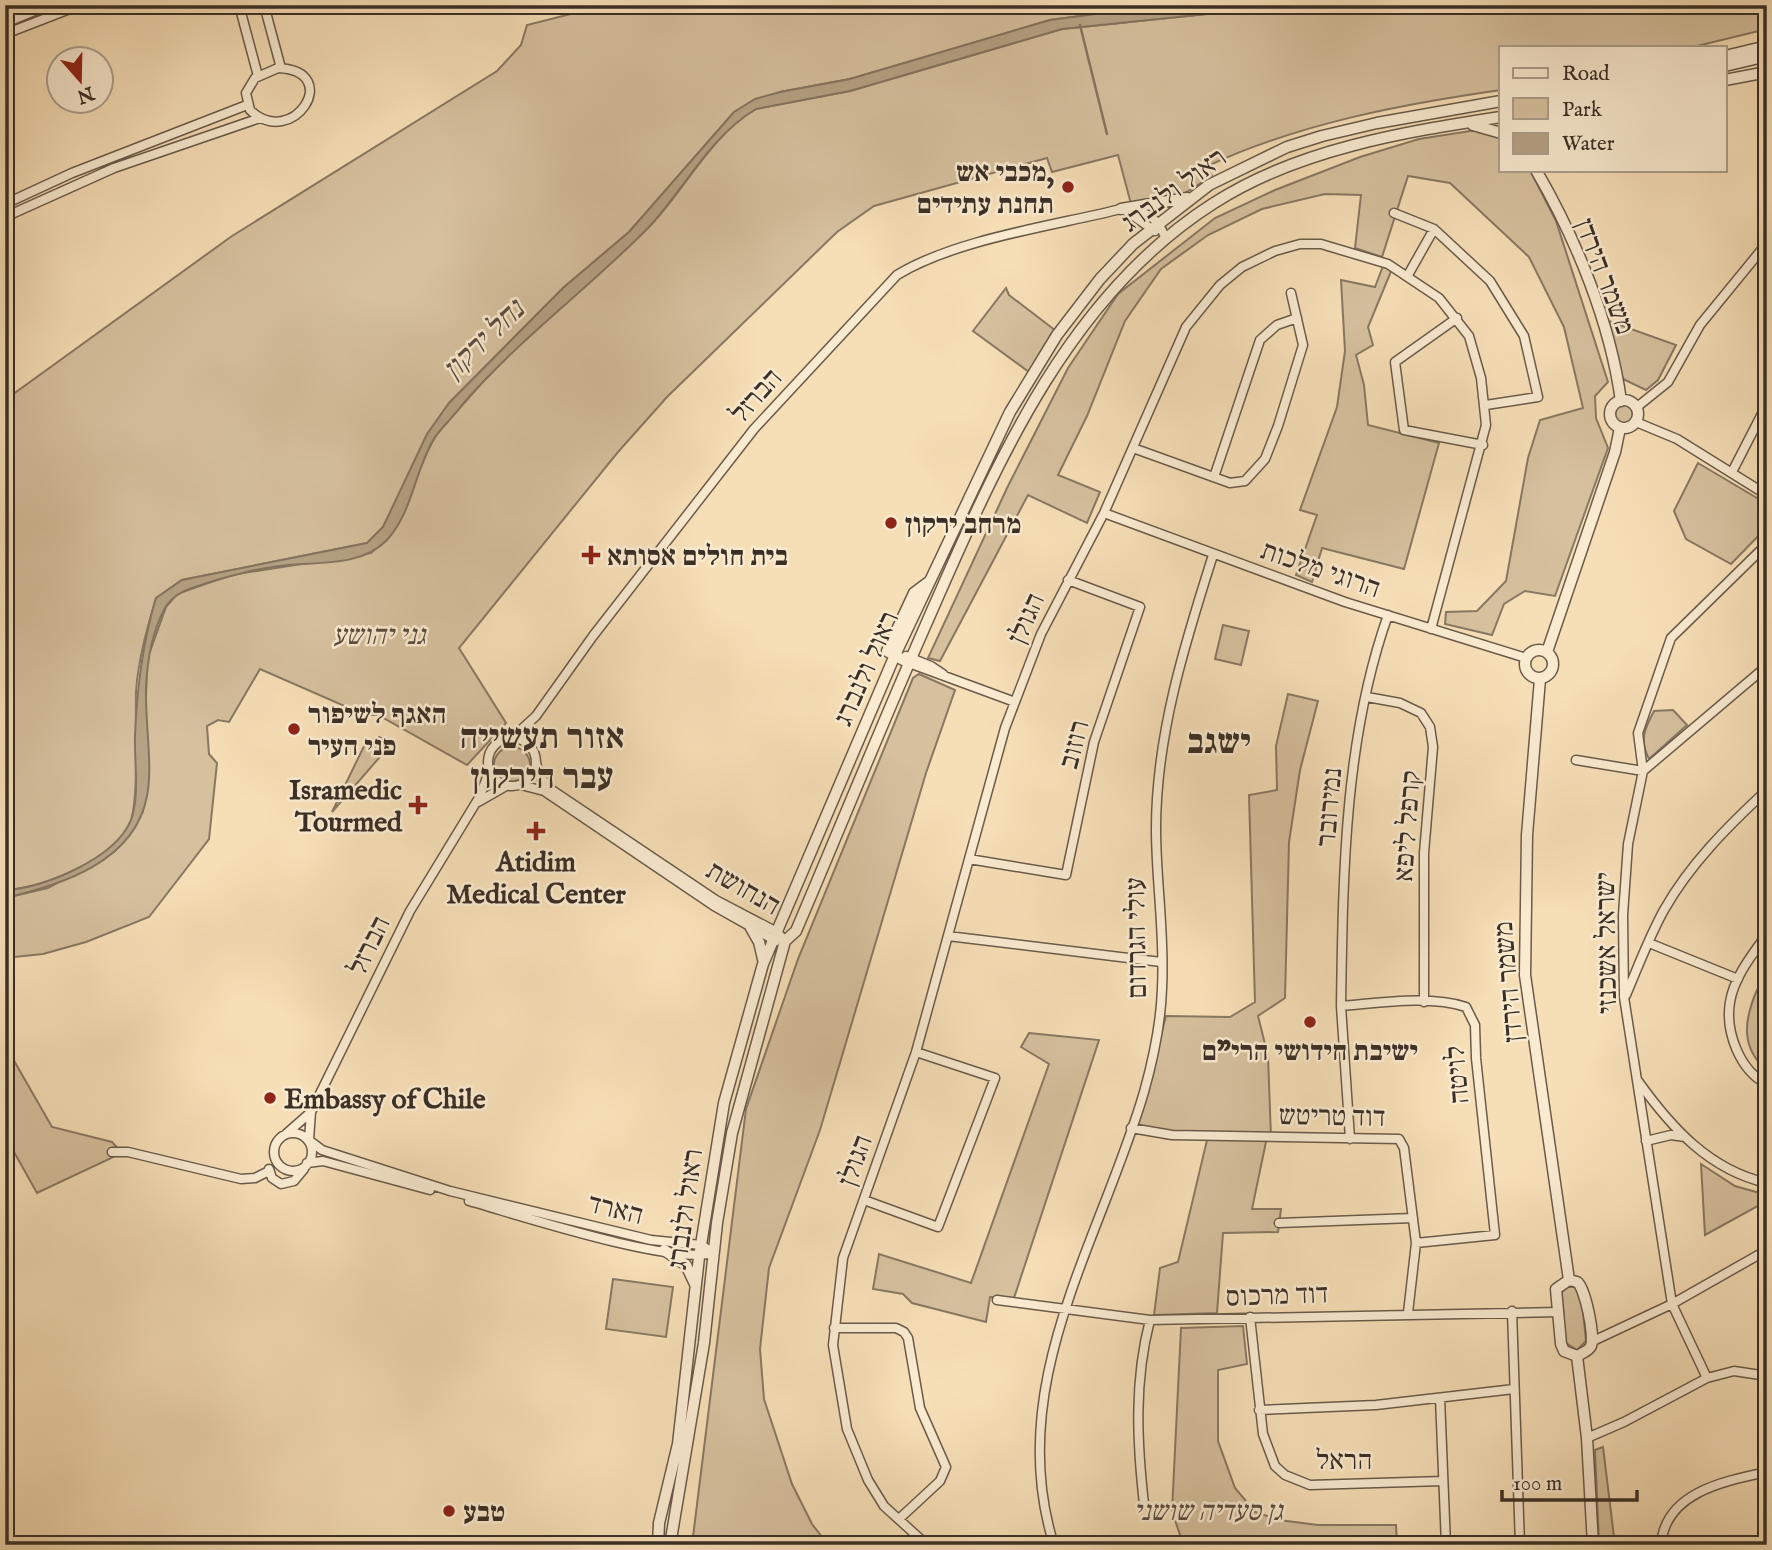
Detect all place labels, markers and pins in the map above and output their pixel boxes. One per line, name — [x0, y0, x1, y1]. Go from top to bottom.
place label: מכבי אש, תחנת עתידים — [917, 156, 1055, 223]
marker: מכבי אש, תחנת עתידים — [1060, 179, 1076, 195]
place label: מרחב ירקון — [905, 508, 1021, 543]
marker: מרחב ירקון — [883, 515, 899, 531]
place label: בית חולים אסותא — [607, 540, 788, 575]
marker: בית חולים אסותא — [581, 545, 601, 565]
place label: האגף לשיפור פני העיר — [308, 698, 446, 765]
marker: האגף לשיפור פני העיר — [286, 721, 302, 737]
place label: Isramedic Tourmed — [289, 774, 403, 841]
marker: Isramedic Tourmed — [408, 795, 428, 815]
marker: Atidim Medical Center — [526, 821, 546, 841]
place label: Atidim Medical Center — [446, 846, 627, 913]
marker: ישיבת חידושי הרי"ם — [1302, 1014, 1318, 1030]
place label: ישיבת חידושי הרי"ם — [1202, 1035, 1418, 1070]
place label: Embassy of Chile — [284, 1083, 486, 1118]
marker: Embassy of Chile — [262, 1090, 278, 1106]
place label: טבע — [463, 1496, 505, 1531]
marker: טבע — [441, 1503, 457, 1519]

